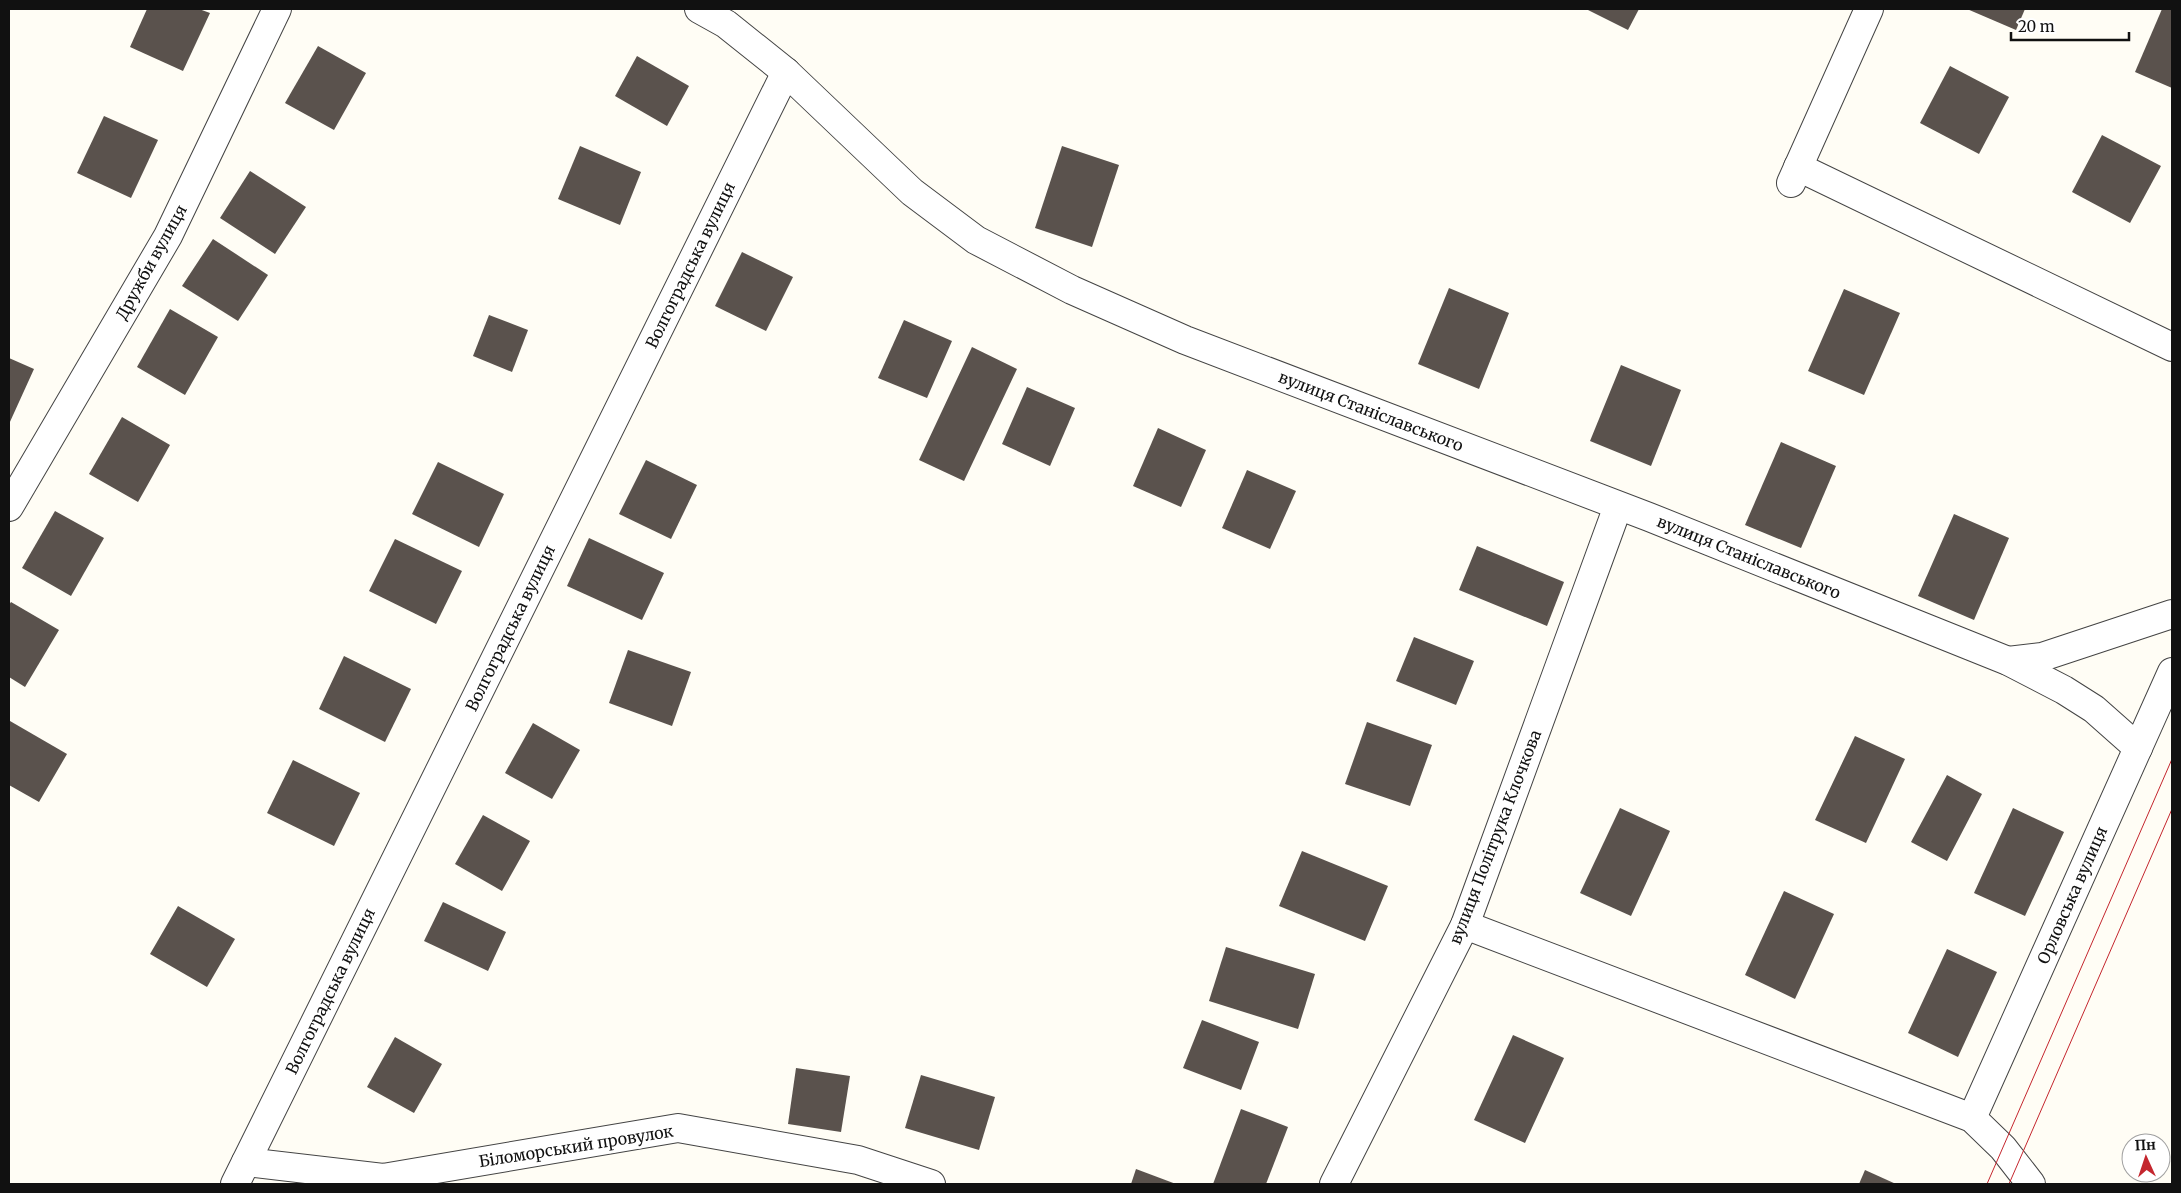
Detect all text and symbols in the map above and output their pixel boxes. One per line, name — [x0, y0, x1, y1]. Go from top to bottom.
scale bar — [2011, 10, 2128, 42]
text: 20 m — [2018, 17, 2055, 36]
street label: Волгоградська вулиця — [641, 179, 739, 351]
street label: Дружби вулиця — [111, 201, 191, 323]
street label: вулиця Станіславського — [1276, 367, 1466, 455]
street label: вулиця Станіславського — [1654, 511, 1844, 603]
street label: Волгоградська вулиця — [461, 542, 559, 714]
street label: вулиця Політрука Клочкова — [1445, 727, 1545, 947]
street label: Орловська вулиця — [2033, 823, 2111, 967]
street label: Волгоградська вулиця — [281, 905, 379, 1077]
street label: Біломорський провулок — [477, 1121, 675, 1171]
north arrow — [2121, 1133, 2171, 1183]
text: Пн — [2134, 1135, 2156, 1155]

